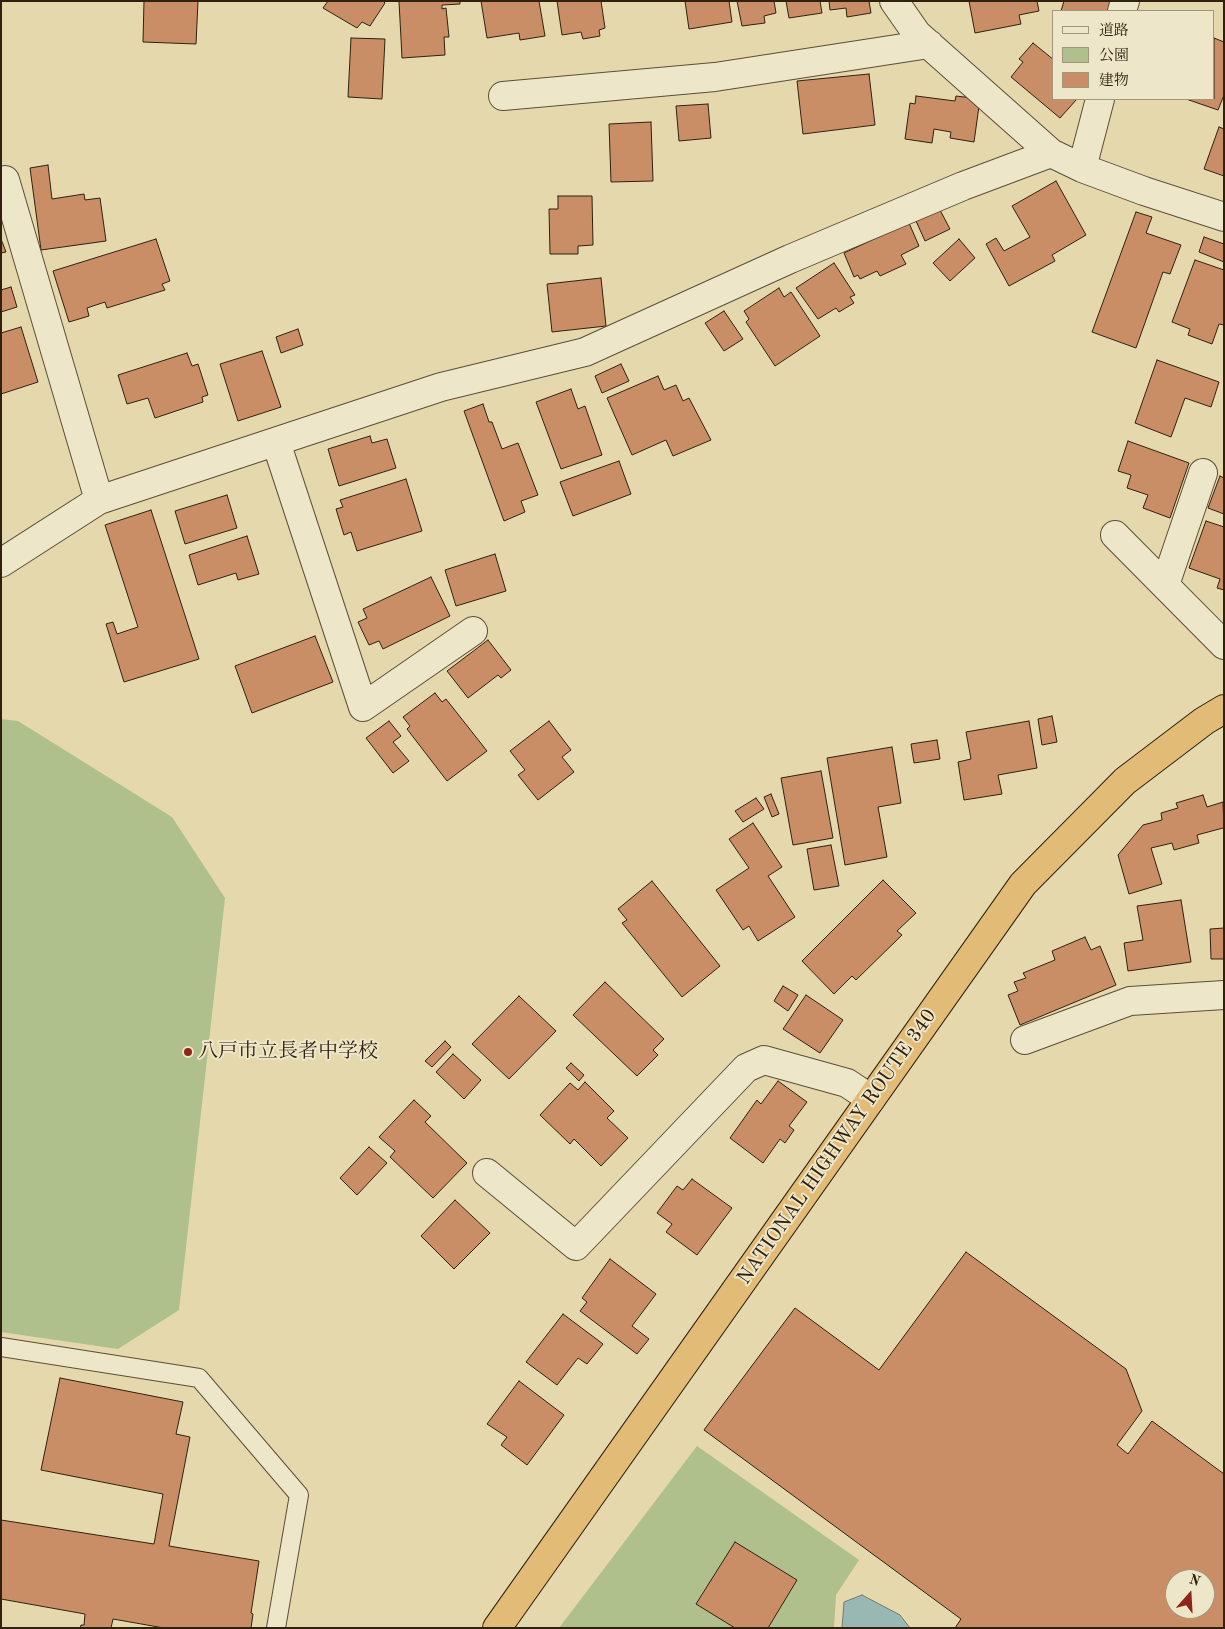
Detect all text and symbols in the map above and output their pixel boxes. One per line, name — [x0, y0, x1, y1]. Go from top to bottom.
legend — [1052, 10, 1215, 100]
text: 道路 — [1099, 24, 1129, 39]
text: 公園 — [1099, 49, 1129, 64]
text: 建物 — [1099, 74, 1129, 89]
street label: NATIONAL HIGHWAY ROUTE 340 — [732, 1005, 942, 1289]
place label: 八戸市立長者中学校 — [198, 1040, 378, 1064]
marker: 八戸市立長者中学校 — [182, 1046, 194, 1058]
north arrow — [1165, 1569, 1215, 1619]
text: N — [1187, 1572, 1202, 1589]

